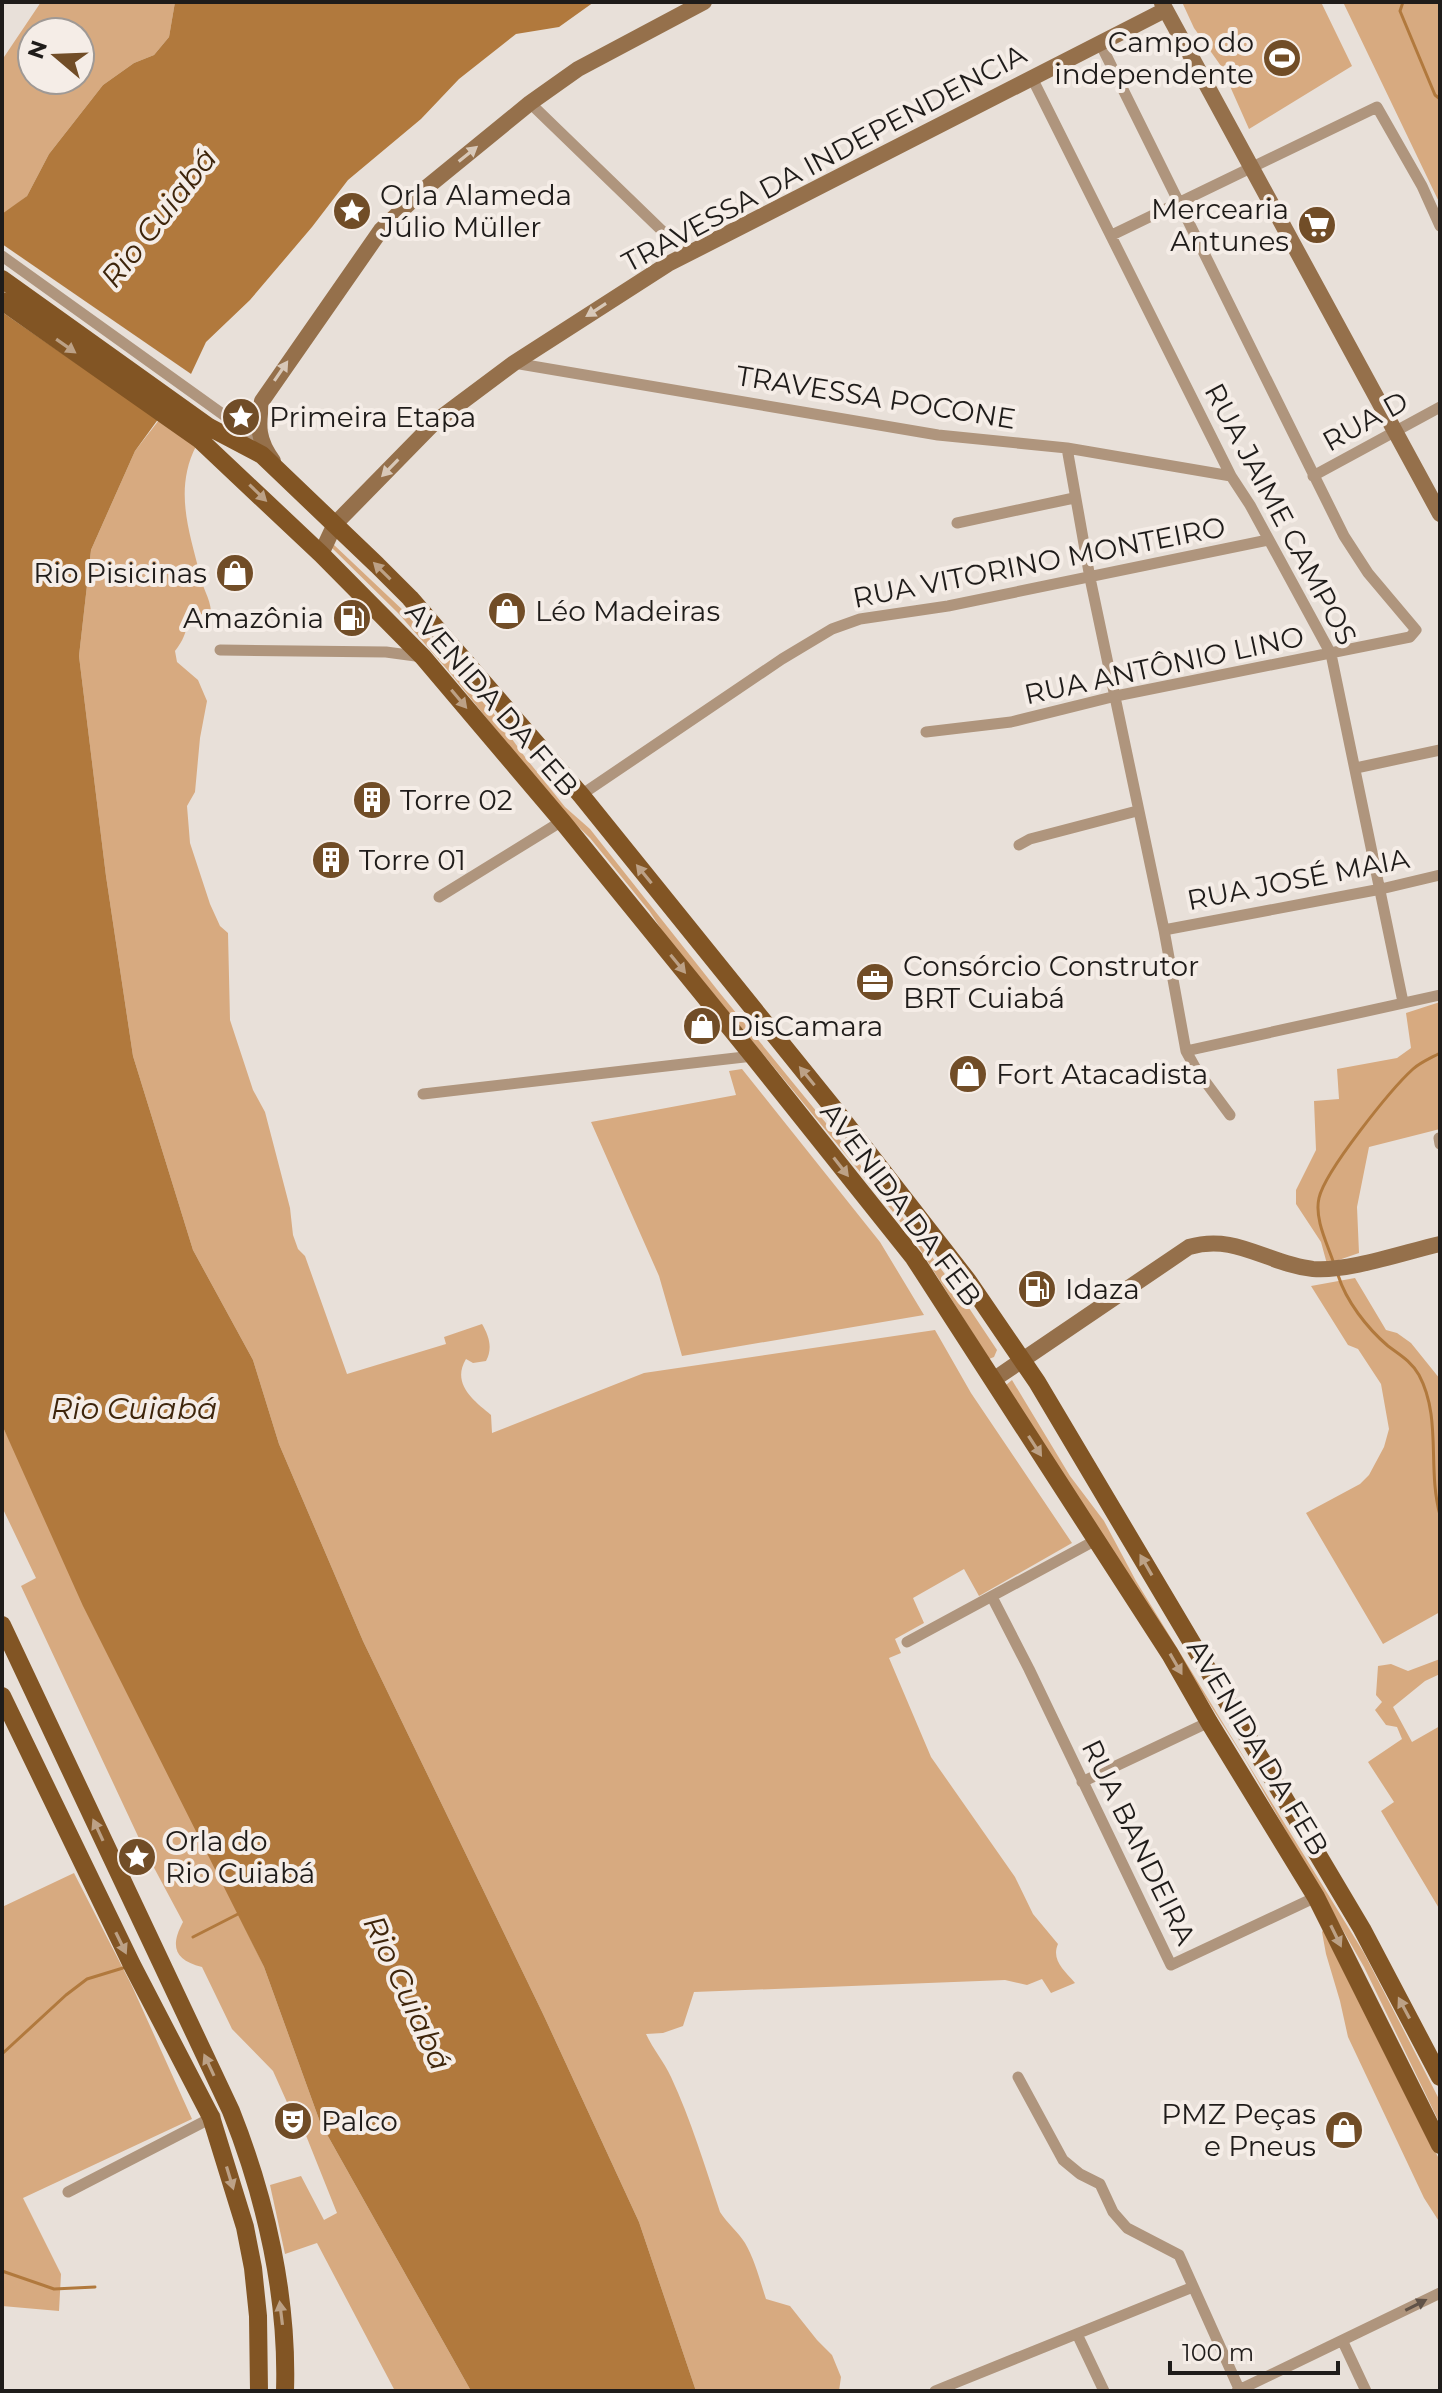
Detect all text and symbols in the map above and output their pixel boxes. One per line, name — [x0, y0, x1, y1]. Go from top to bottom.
north arrow — [16, 16, 96, 96]
place label: Campo do independente — [1054, 25, 1254, 91]
street label: TRAVESSA DA INDEPENDENCIA — [616, 36, 1033, 279]
text: N — [22, 37, 53, 62]
sports icon: Campo do independente — [1261, 37, 1303, 79]
water label: Rio Cuiabá — [93, 141, 225, 295]
one-way arrow — [457, 146, 477, 163]
place label: Orla Alameda Júlio Müller — [379, 178, 572, 244]
place icon: Orla Alameda Júlio Müller — [331, 190, 373, 232]
place label: Mercearia Antunes — [1151, 192, 1289, 258]
supermarket icon: Mercearia Antunes — [1296, 204, 1338, 246]
one-way arrow — [585, 303, 607, 317]
one-way arrow — [55, 338, 76, 353]
street label: TRAVESSA POCONE — [734, 358, 1018, 436]
one-way arrow — [274, 360, 288, 382]
street label: RUA JAIME CAMPOS — [1198, 377, 1364, 651]
street label: RUA D — [1316, 384, 1414, 458]
place icon: Primeira Etapa — [220, 396, 262, 438]
place label: Primeira Etapa — [269, 400, 476, 434]
one-way arrow — [382, 458, 400, 477]
one-way arrow — [248, 483, 267, 502]
street label: RUA VITORINO MONTEIRO — [850, 509, 1228, 615]
shop icon: Rio Pisicinas — [214, 552, 256, 594]
place label: Rio Pisicinas — [33, 556, 207, 590]
one-way arrow — [374, 562, 392, 581]
shop icon: Léo Madeiras — [486, 590, 528, 632]
place label: Léo Madeiras — [535, 594, 720, 628]
street label: AVENIDA DA FEB — [398, 595, 586, 803]
fuel station icon: Amazônia — [331, 597, 373, 639]
place label: Amazônia — [183, 601, 324, 635]
street label: RUA ANTÔNIO LINO — [1021, 619, 1307, 711]
one-way arrow — [449, 690, 467, 709]
building icon: Torre 02 — [351, 779, 393, 821]
place label: Torre 02 — [400, 783, 513, 817]
building icon: Torre 01 — [310, 839, 352, 881]
street label: RUA JOSÉ MAIA — [1184, 841, 1413, 917]
place label: Torre 01 — [359, 843, 466, 877]
one-way arrow — [636, 864, 652, 884]
place label: Consórcio Construtor BRT Cuiabá — [903, 949, 1199, 1015]
one-way arrow — [670, 954, 686, 974]
office icon: Consórcio Construtor BRT Cuiabá — [854, 961, 896, 1003]
shop icon: DisCamara — [681, 1005, 723, 1047]
place label: DisCamara — [730, 1009, 883, 1043]
shop icon: Fort Atacadista — [947, 1053, 989, 1095]
place label: Fort Atacadista — [996, 1057, 1208, 1091]
one-way arrow — [799, 1066, 816, 1086]
street label: AVENIDA DA FEB — [813, 1095, 989, 1313]
one-way arrow — [832, 1157, 849, 1177]
fuel station icon: Idaza — [1016, 1268, 1058, 1310]
place label: Idaza — [1065, 1272, 1140, 1306]
water label: Rio Cuiabá — [51, 1390, 217, 1427]
one-way arrow — [1027, 1435, 1042, 1457]
one-way arrow — [1140, 1554, 1154, 1576]
street label: AVENIDA DA FEB — [1180, 1633, 1336, 1861]
one-way arrow — [1169, 1653, 1183, 1675]
street label: RUA BANDEIRA — [1075, 1734, 1204, 1951]
one-way arrow — [91, 1818, 105, 1841]
place label: Orla do Rio Cuiabá — [165, 1824, 315, 1890]
place icon: Orla do Rio Cuiabá — [116, 1836, 158, 1878]
water label: Rio Cuiabá — [355, 1909, 459, 2076]
one-way arrow — [1330, 1925, 1343, 1948]
one-way arrow — [114, 1932, 128, 1955]
one-way arrow — [1397, 1997, 1411, 2019]
one-way arrow — [202, 2053, 216, 2077]
place label: PMZ Peças e Pneus — [1161, 2097, 1316, 2163]
theatre icon: Palco — [272, 2100, 314, 2142]
place label: Palco — [321, 2104, 398, 2138]
shop icon: PMZ Peças e Pneus — [1323, 2109, 1365, 2151]
one-way arrow — [224, 2167, 237, 2191]
one-way arrow — [1405, 2298, 1428, 2311]
one-way arrow — [274, 2300, 287, 2325]
scale bar — [1170, 2325, 1338, 2375]
text: 100 m — [1182, 2338, 1254, 2367]

